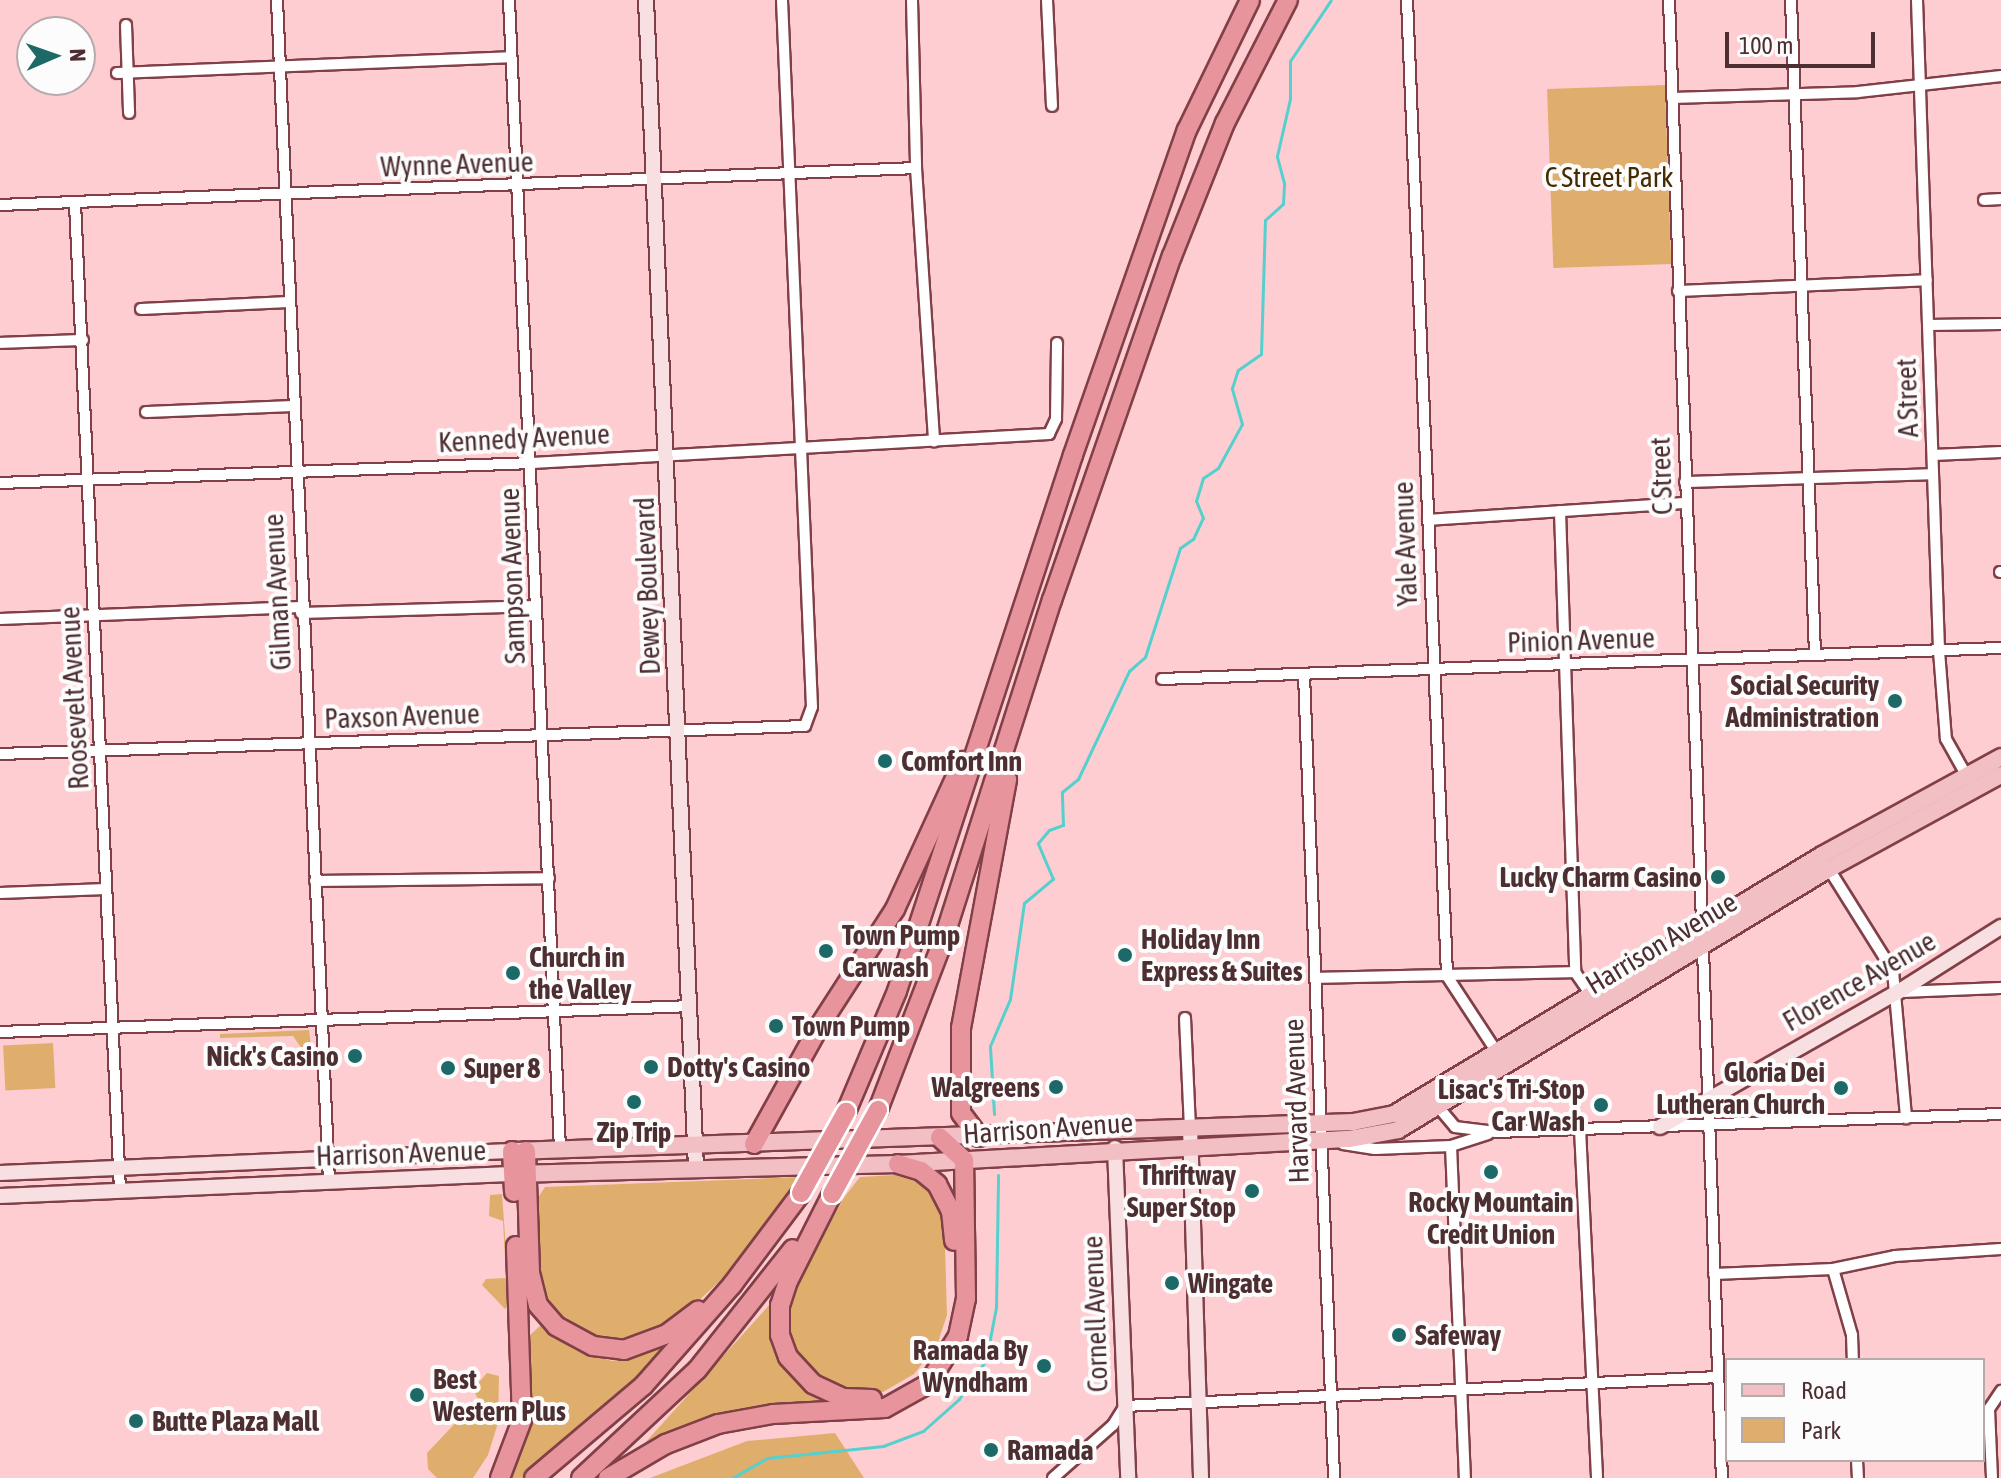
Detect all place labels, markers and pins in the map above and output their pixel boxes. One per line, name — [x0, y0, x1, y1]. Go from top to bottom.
place label: Social Security Administration — [1725, 668, 1879, 734]
marker: Social Security Administration — [1886, 692, 1904, 710]
place label: Comfort Inn — [901, 744, 1022, 778]
marker: Comfort Inn — [876, 752, 894, 770]
place label: Lucky Charm Casino — [1499, 860, 1702, 894]
marker: Lucky Charm Casino — [1709, 868, 1727, 886]
place label: Town Pump Carwash — [842, 918, 960, 984]
place label: Holiday Inn Express & Suites — [1141, 922, 1303, 988]
place label: Church in the Valley — [529, 940, 632, 1006]
marker: Town Pump Carwash — [817, 942, 835, 960]
marker: Holiday Inn Express & Suites — [1116, 946, 1134, 964]
marker: Church in the Valley — [504, 964, 522, 982]
place label: Town Pump — [792, 1009, 910, 1043]
marker: Town Pump — [767, 1017, 785, 1035]
place label: Nick's Casino — [206, 1039, 339, 1073]
marker: Nick's Casino — [346, 1047, 364, 1065]
place label: Dotty's Casino — [667, 1050, 810, 1084]
place label: Super 8 — [464, 1051, 541, 1085]
place label: Gloria Dei Lutheran Church — [1656, 1055, 1825, 1121]
marker: Dotty's Casino — [642, 1058, 660, 1076]
marker: Super 8 — [439, 1059, 457, 1077]
place label: Walgreens — [931, 1070, 1040, 1104]
place label: Lisac's Tri-Stop Car Wash — [1438, 1072, 1585, 1138]
marker: Walgreens — [1047, 1078, 1065, 1096]
marker: Gloria Dei Lutheran Church — [1832, 1079, 1850, 1097]
marker: Zip Trip — [625, 1093, 643, 1111]
marker: Lisac's Tri-Stop Car Wash — [1592, 1096, 1610, 1114]
place label: Zip Trip — [597, 1115, 671, 1149]
place label: Thriftway Super Stop — [1127, 1158, 1236, 1224]
marker: Rocky Mountain Credit Union — [1482, 1163, 1500, 1181]
marker: Thriftway Super Stop — [1243, 1182, 1261, 1200]
place label: Rocky Mountain Credit Union — [1408, 1185, 1574, 1251]
place label: Wingate — [1188, 1266, 1273, 1300]
marker: Wingate — [1163, 1274, 1181, 1292]
place label: Safeway — [1415, 1318, 1501, 1352]
marker: Safeway — [1390, 1326, 1408, 1344]
place label: Ramada By Wyndham — [913, 1333, 1028, 1399]
marker: Ramada By Wyndham — [1035, 1357, 1053, 1375]
place label: Best Western Plus — [433, 1362, 566, 1428]
marker: Best Western Plus — [408, 1386, 426, 1404]
place label: Butte Plaza Mall — [152, 1404, 319, 1438]
marker: Butte Plaza Mall — [127, 1412, 145, 1430]
place label: Ramada — [1007, 1433, 1093, 1467]
marker: Ramada — [982, 1441, 1000, 1459]

